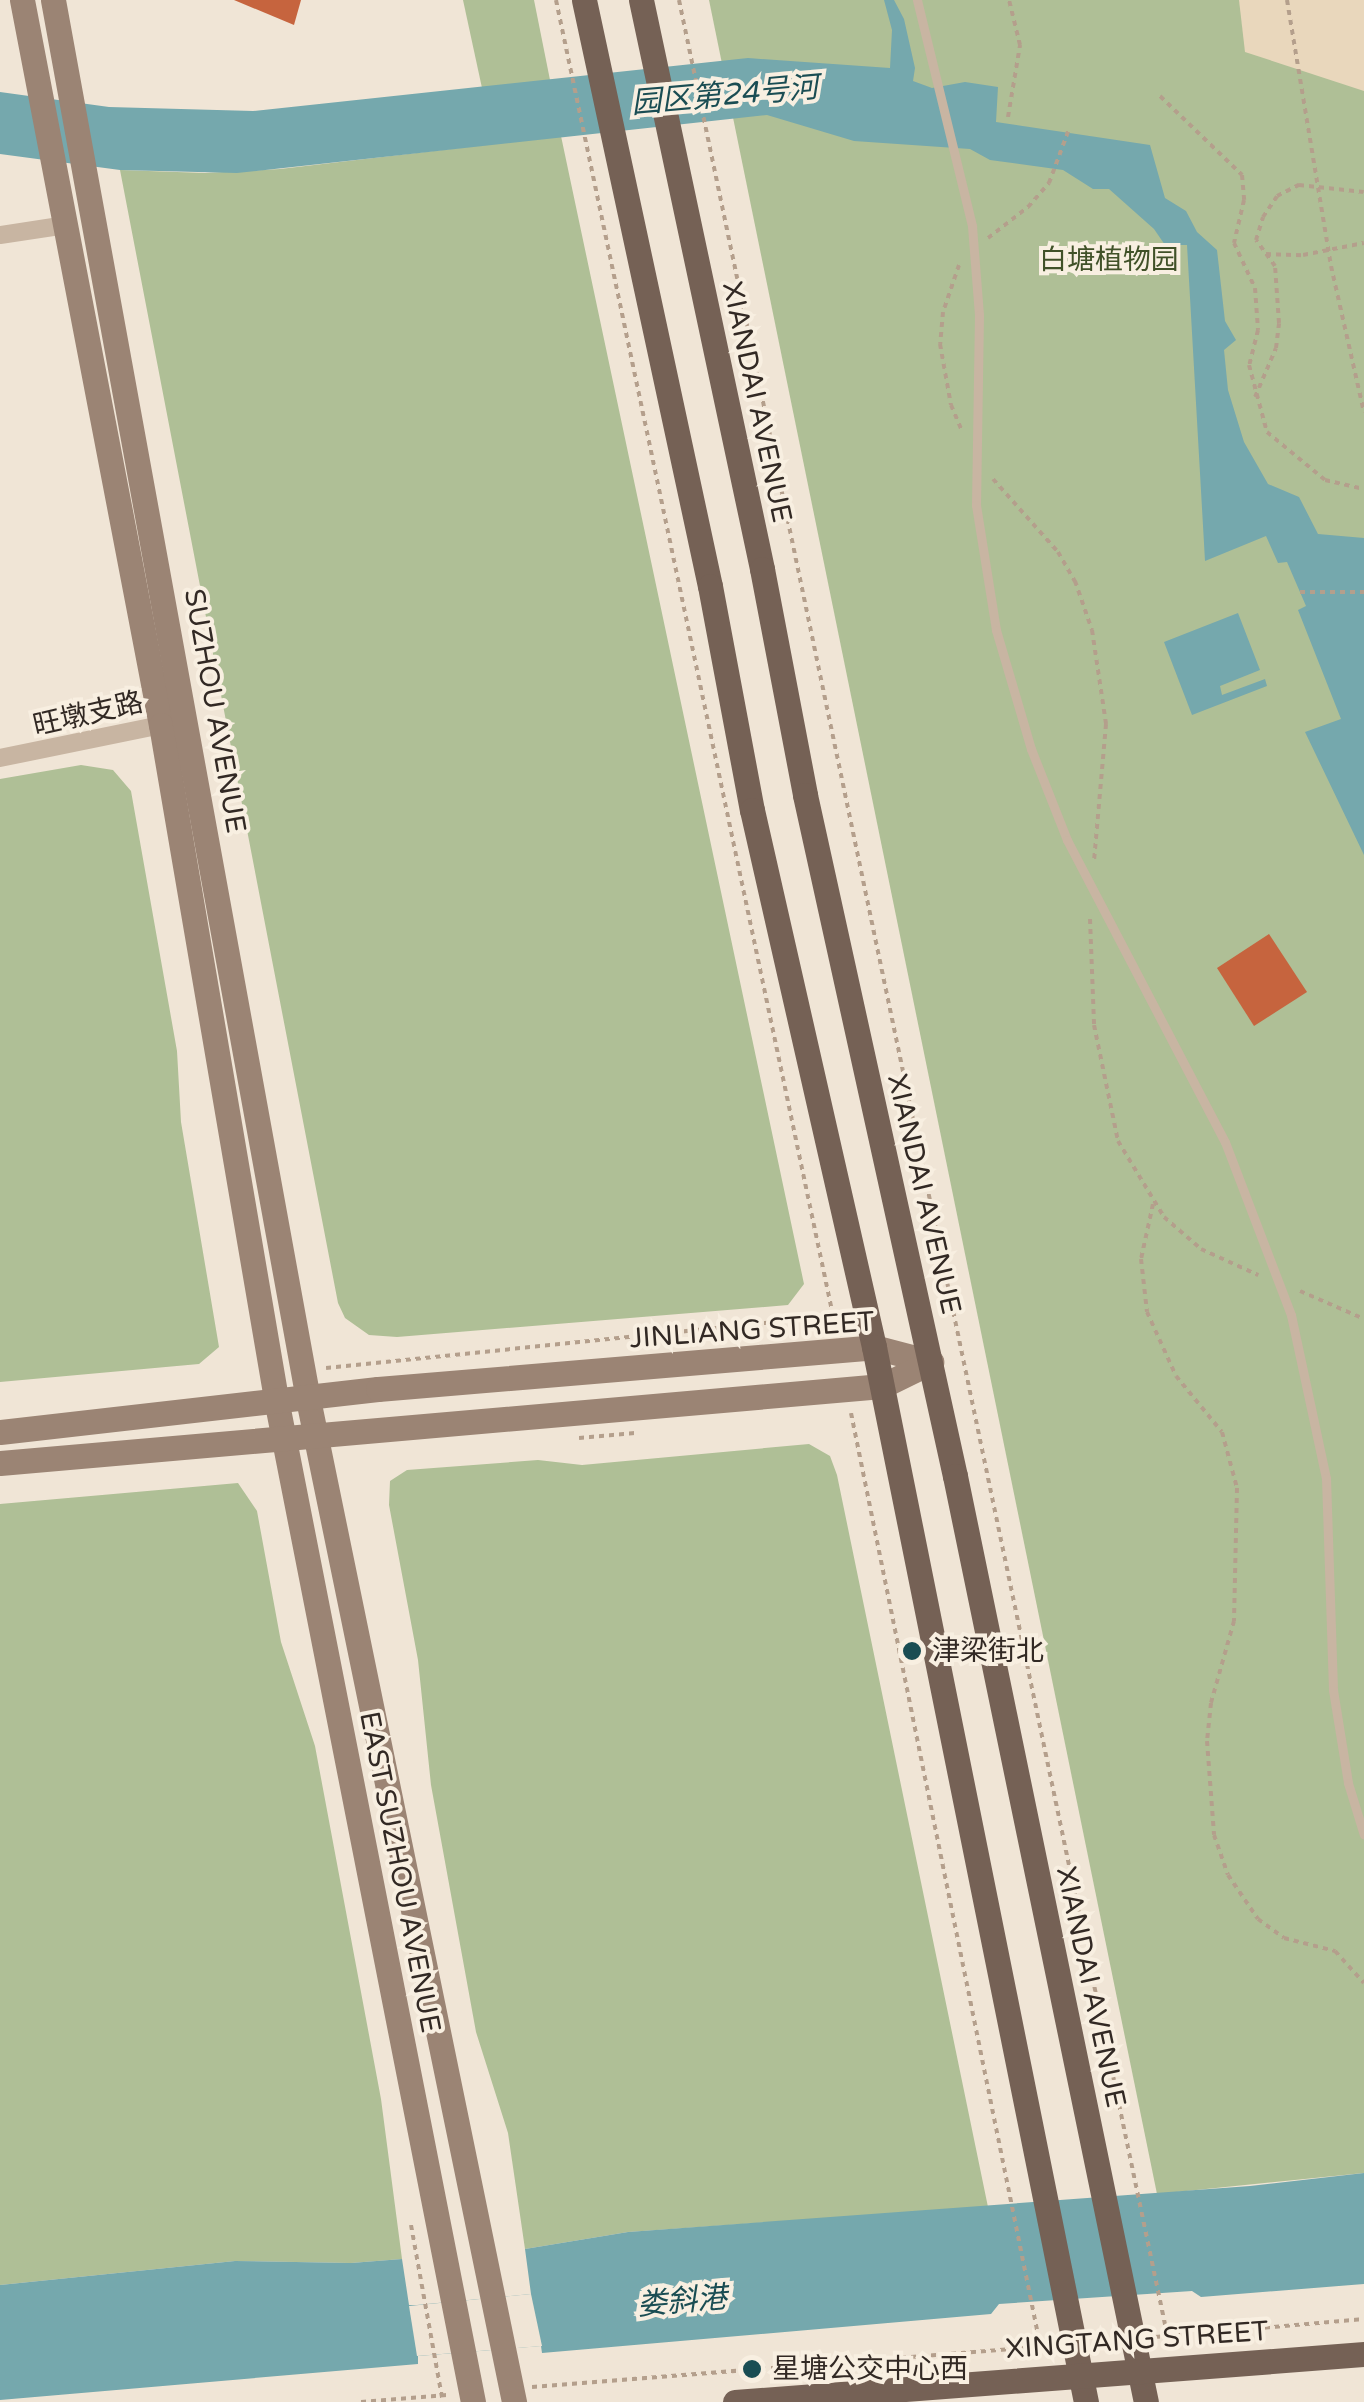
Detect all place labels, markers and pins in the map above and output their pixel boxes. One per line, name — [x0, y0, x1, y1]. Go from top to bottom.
place label: 津梁街北 — [932, 1634, 1044, 1668]
marker: 津梁街北 — [901, 1640, 923, 1662]
place label: 星塘公交中心西 — [772, 2352, 968, 2386]
marker: 星塘公交中心西 — [741, 2358, 763, 2380]

